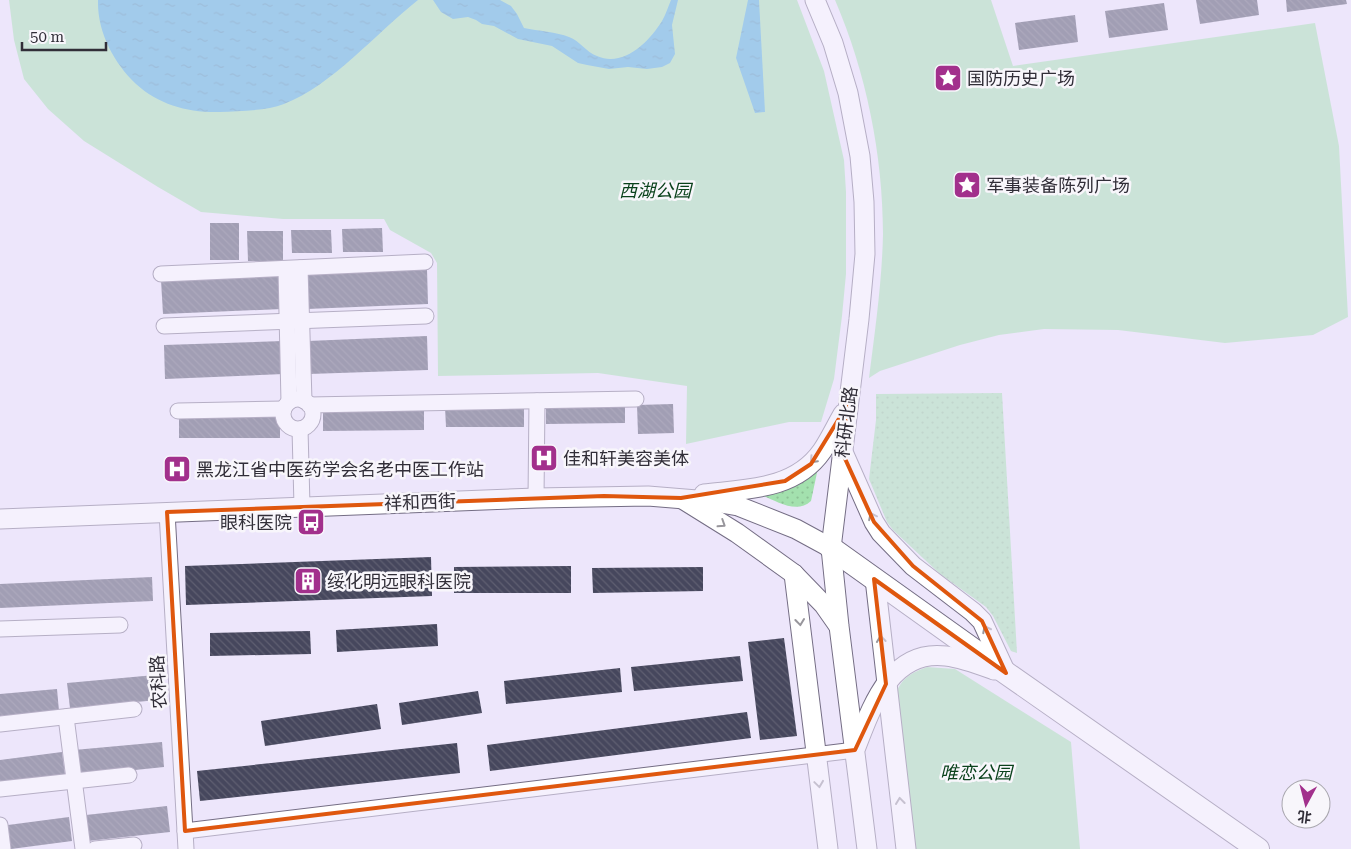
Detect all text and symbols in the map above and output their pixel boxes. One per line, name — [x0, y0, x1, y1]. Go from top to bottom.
scale bar — [22, 20, 106, 52]
text: 50 m — [30, 28, 65, 46]
place icon: 国防历史广场 — [933, 63, 963, 93]
place label: 国防历史广场 — [967, 68, 1075, 89]
place icon: 军事装备陈列广场 — [952, 170, 982, 200]
place label: 军事装备陈列广场 — [986, 175, 1130, 196]
park label: 西湖公园 — [619, 180, 694, 201]
street label: 科研北路 — [831, 385, 861, 459]
hospital icon: 佳和轩美容美体 — [529, 443, 559, 473]
place label: 佳和轩美容美体 — [563, 448, 689, 469]
hospital icon: 黑龙江省中医药学会名老中医工作站 — [162, 454, 192, 484]
one-way arrow — [810, 455, 819, 464]
place label: 黑龙江省中医药学会名老中医工作站 — [196, 459, 484, 480]
street label: 祥和西街 — [384, 490, 456, 514]
bus stop icon: 眼科医院 — [296, 507, 326, 537]
place label: 眼科医院 — [220, 512, 292, 533]
one-way arrow — [867, 512, 878, 521]
one-way arrow — [717, 517, 726, 527]
building icon: 绥化明远眼科医院 — [293, 566, 323, 596]
place label: 绥化明远眼科医院 — [327, 571, 471, 592]
one-way arrow — [794, 619, 805, 627]
one-way arrow — [982, 625, 992, 634]
one-way arrow — [876, 635, 887, 643]
street label: 农科路 — [146, 654, 170, 710]
park label: 唯恋公园 — [940, 762, 1015, 783]
north arrow — [1281, 779, 1331, 829]
one-way arrow — [813, 780, 824, 788]
one-way arrow — [895, 796, 906, 804]
text: 北 — [1296, 808, 1312, 826]

